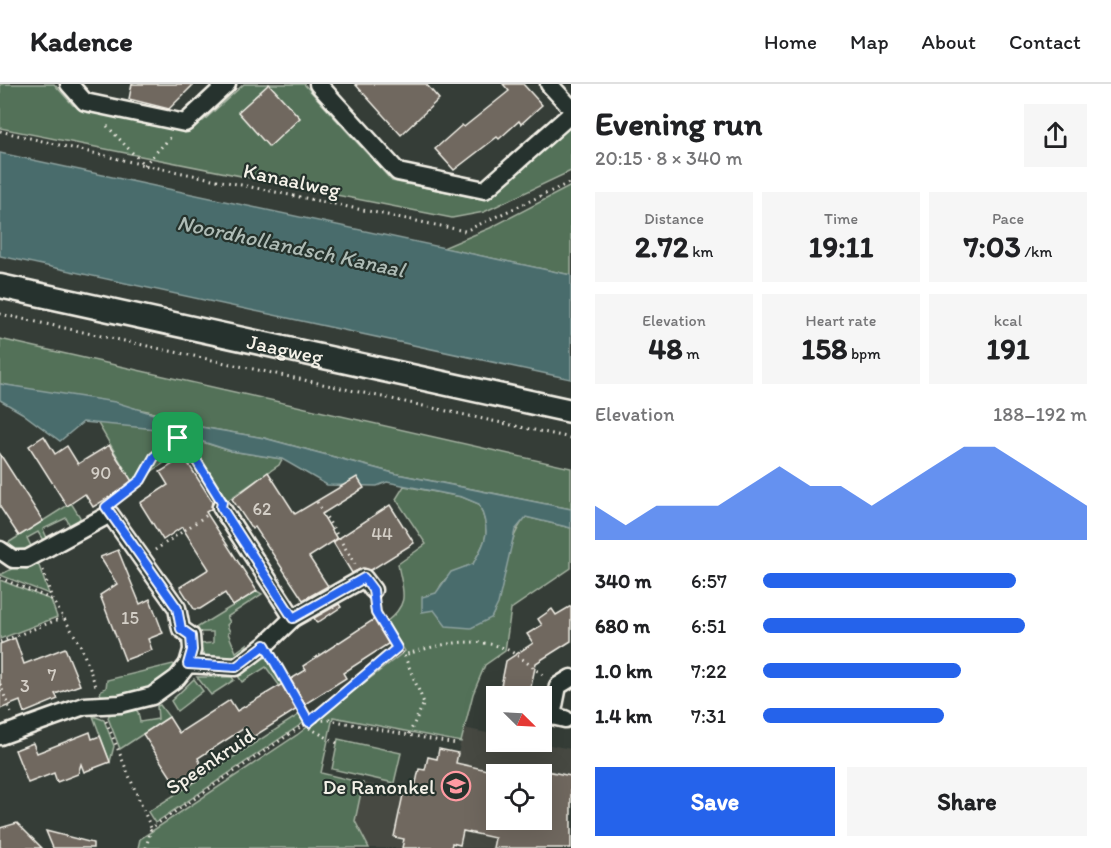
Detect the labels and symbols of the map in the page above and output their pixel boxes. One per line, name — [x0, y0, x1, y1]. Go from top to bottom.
street label: Kanaalweg — [241, 158, 343, 203]
water label: Noordhollandsch Kanaal — [175, 209, 409, 284]
street label: Jaagweg — [245, 328, 326, 369]
pin — [152, 412, 203, 463]
house number: 90 — [91, 462, 111, 484]
house number: 62 — [253, 498, 272, 520]
house number: 44 — [371, 523, 393, 545]
house number: 15 — [121, 607, 139, 629]
house number: 7 — [48, 664, 57, 686]
house number: 3 — [20, 675, 30, 697]
north arrow — [486, 686, 552, 752]
street label: Speenkruid — [161, 722, 259, 800]
school or university icon: De Ranonkel — [440, 770, 472, 802]
place label: De Ranonkel — [322, 774, 435, 799]

